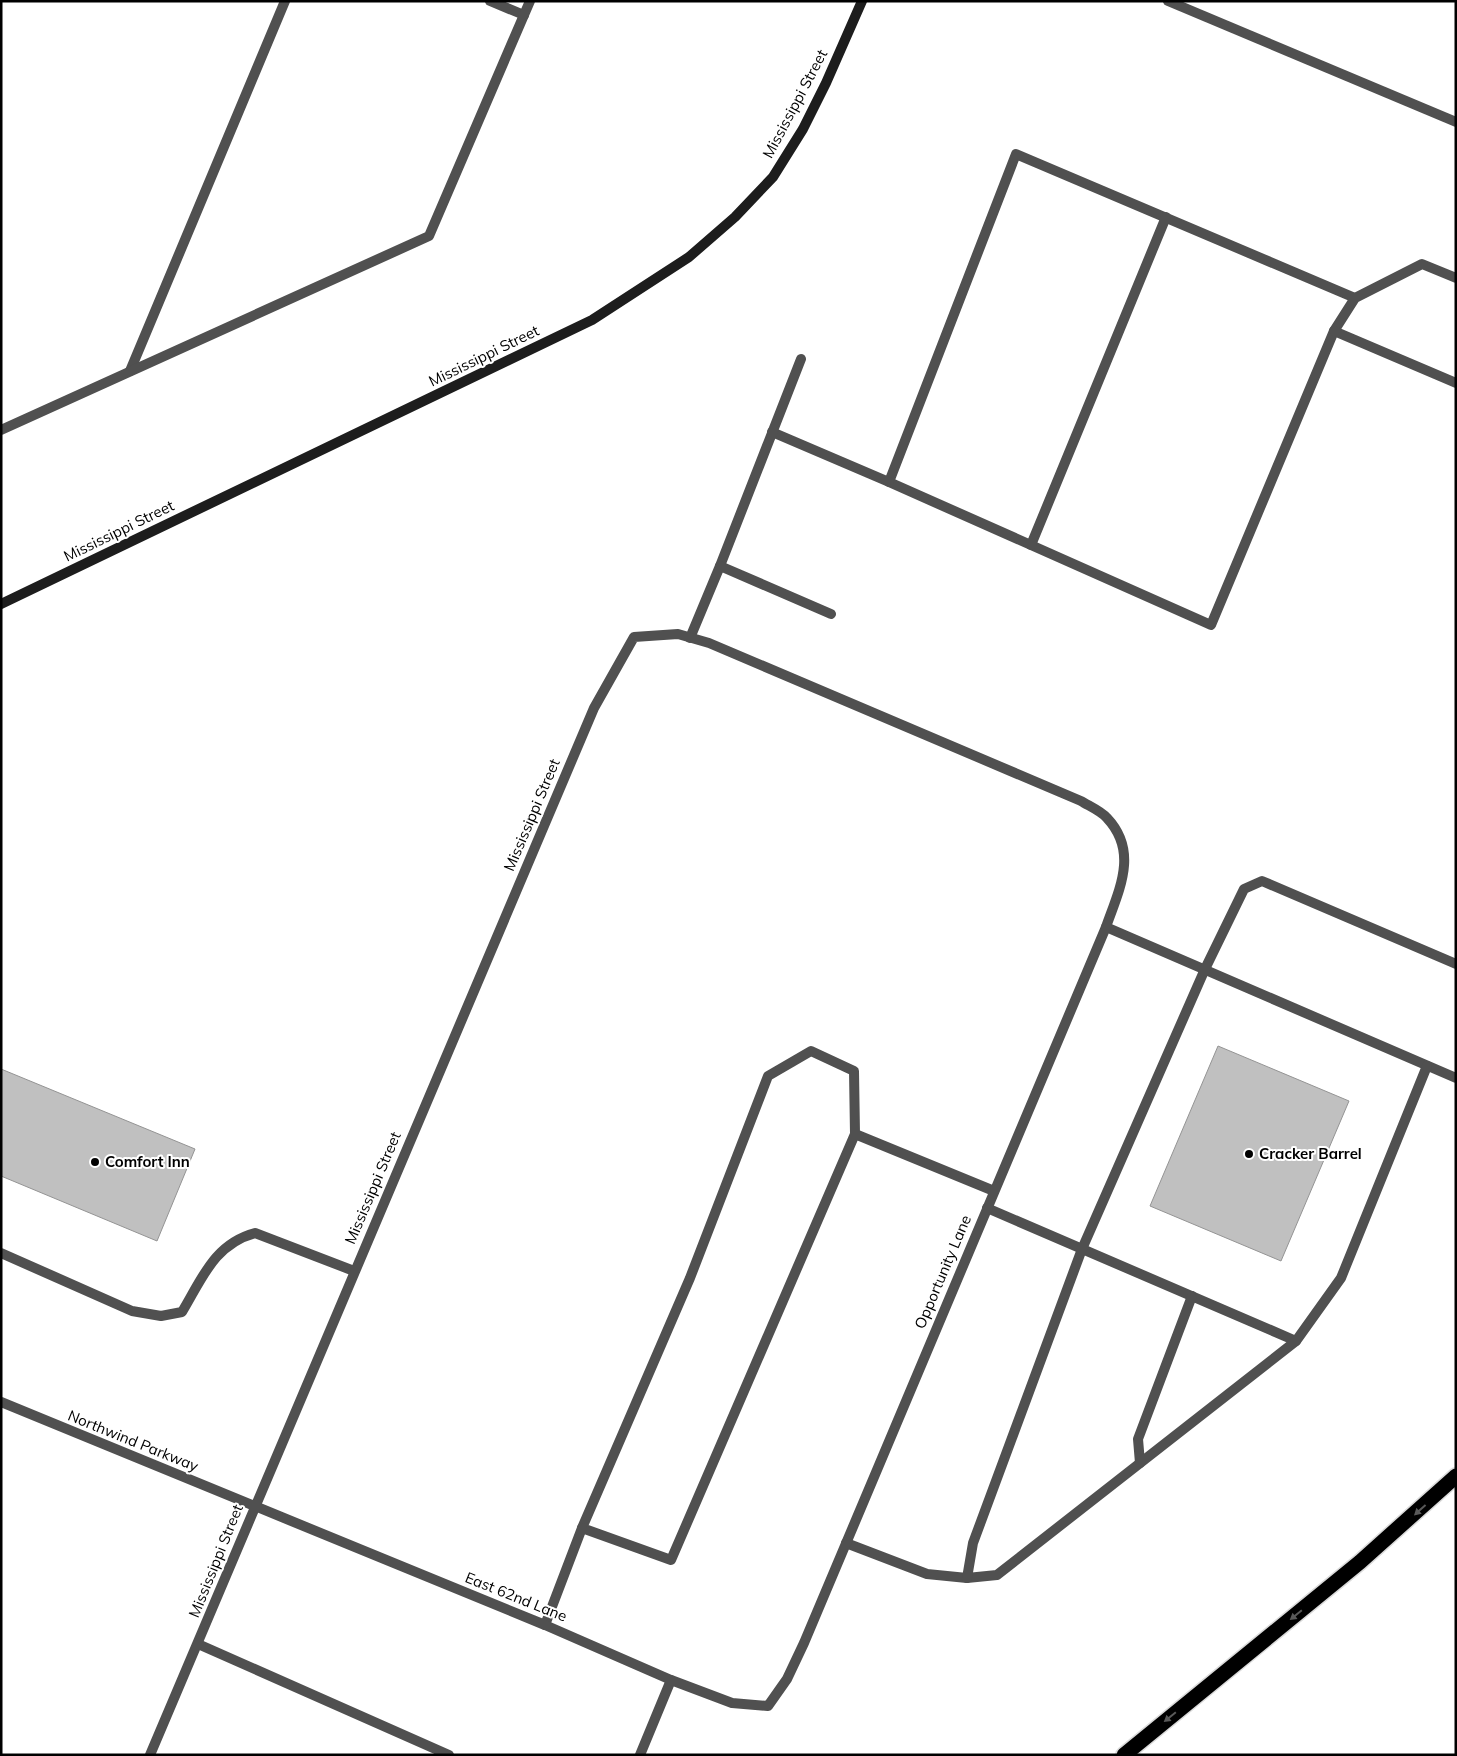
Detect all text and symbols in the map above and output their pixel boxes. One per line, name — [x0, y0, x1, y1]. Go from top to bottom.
street label: Mississippi Street — [758, 46, 831, 161]
street label: Mississippi Street — [426, 321, 542, 390]
street label: Mississippi Street — [61, 496, 177, 565]
street label: Mississippi Street — [499, 756, 564, 874]
street label: Mississippi Street — [340, 1129, 405, 1247]
place label: Cracker Barrel — [1259, 1144, 1362, 1163]
marker: Cracker Barrel — [1243, 1148, 1255, 1160]
place label: Comfort Inn — [105, 1152, 190, 1171]
marker: Comfort Inn — [89, 1156, 101, 1168]
street label: Opportunity Lane — [910, 1212, 975, 1331]
street label: Northwind Parkway — [65, 1406, 201, 1475]
street label: Mississippi Street — [184, 1501, 247, 1620]
one-way arrow — [1415, 1504, 1427, 1516]
street label: East 62nd Lane — [463, 1567, 570, 1626]
one-way arrow — [1290, 1609, 1303, 1620]
one-way arrow — [1164, 1712, 1177, 1723]

